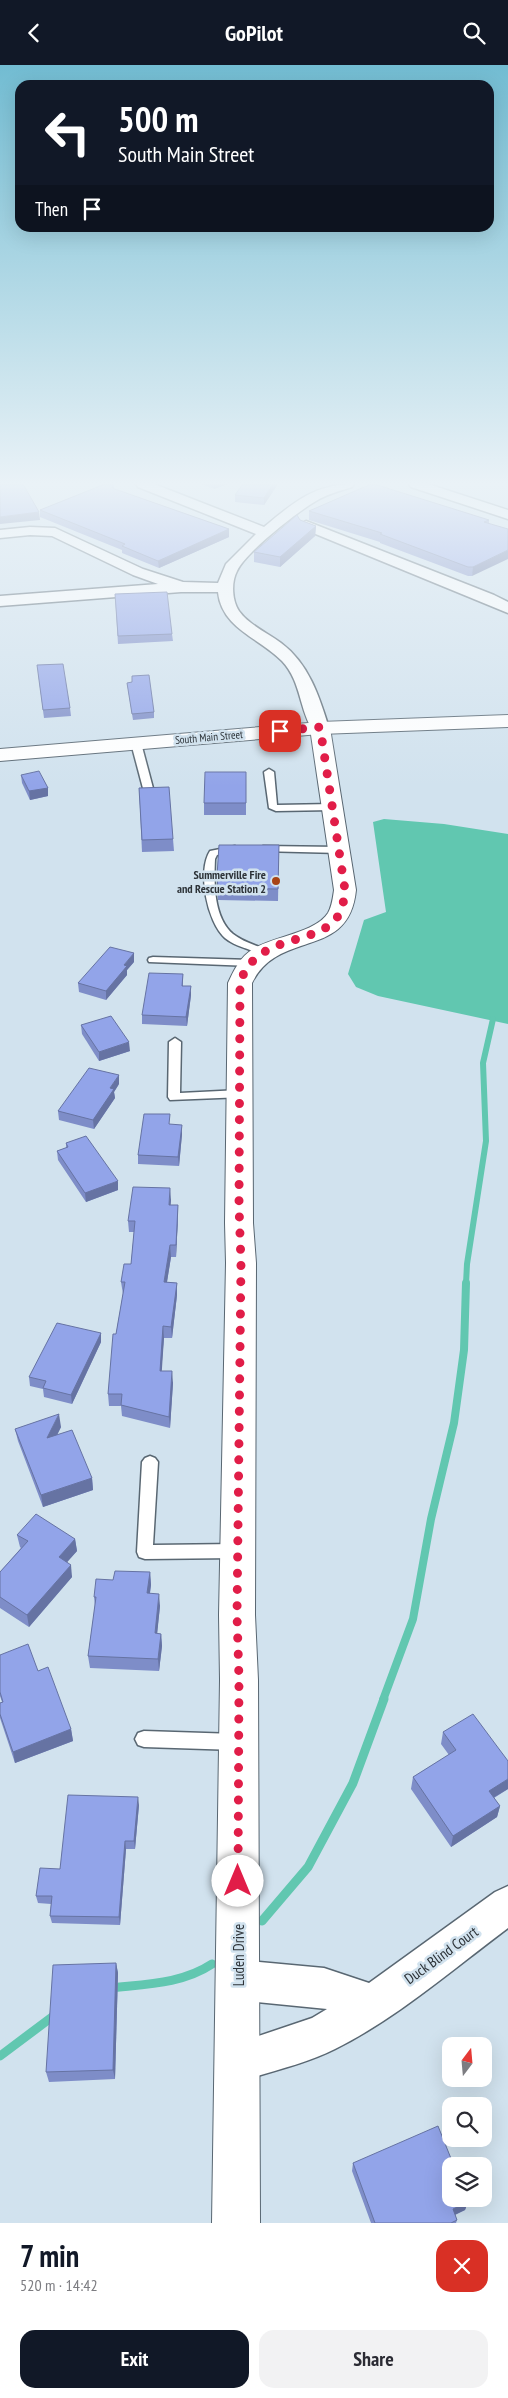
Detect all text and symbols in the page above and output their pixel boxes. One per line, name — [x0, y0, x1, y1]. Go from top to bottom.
icon: back — [20, 19, 48, 47]
text: GoPilot — [225, 19, 283, 47]
icon: search — [460, 19, 488, 47]
text: 500 m — [118, 96, 199, 142]
icon: left — [35, 100, 100, 165]
text: South Main Street — [118, 140, 254, 168]
icon: arrive — [78, 195, 106, 223]
text: Then — [35, 197, 68, 221]
pin — [259, 710, 301, 752]
icon: arrive — [266, 717, 294, 745]
street label: South Main Street — [174, 727, 244, 747]
place label: Summerville Fire and Rescue Station 2 — [177, 867, 266, 896]
marker: Summerville Fire and Rescue Station 2 — [270, 875, 282, 887]
position arrow — [211, 1854, 263, 1906]
street label: Duck Blind Court — [400, 1922, 482, 1988]
street label: Luden Drive — [229, 1924, 248, 1986]
north arrow — [442, 2037, 492, 2087]
map controls — [442, 2037, 492, 2207]
button: search — [442, 2097, 492, 2147]
button: layers — [442, 2157, 492, 2207]
text: 7 min — [20, 2236, 79, 2275]
button: close — [436, 2240, 488, 2292]
text: 520 m · 14:42 — [20, 2275, 98, 2295]
button: Exit — [20, 2330, 249, 2388]
button: Share — [259, 2330, 488, 2388]

